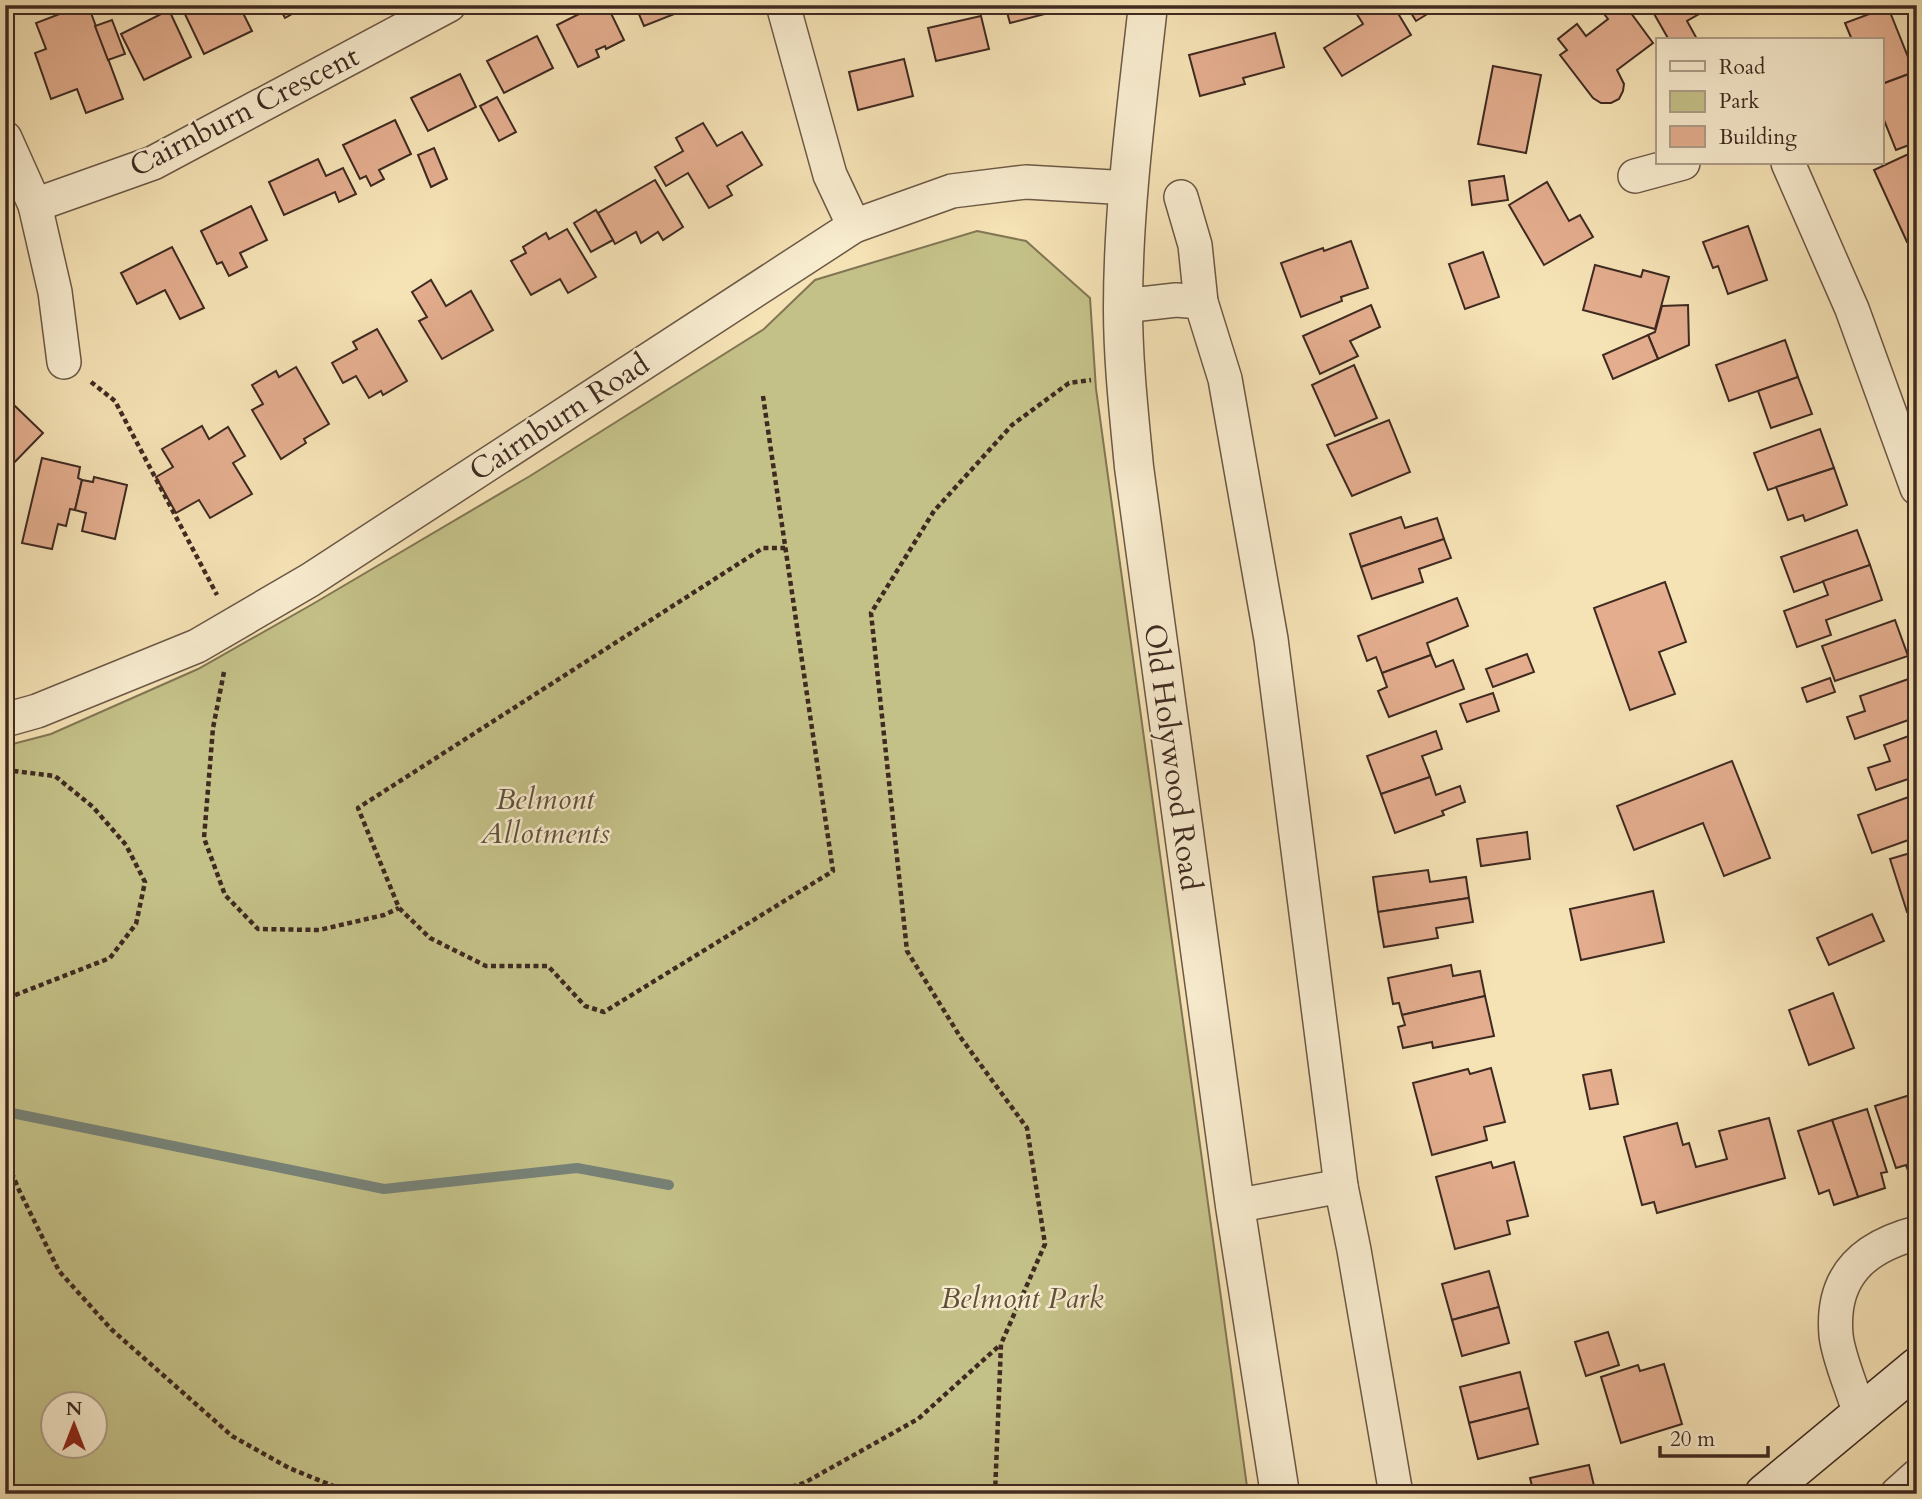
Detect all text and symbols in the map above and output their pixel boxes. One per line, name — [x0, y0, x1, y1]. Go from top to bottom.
street label: Cairnburn Crescent — [123, 36, 366, 187]
legend — [1656, 38, 1884, 164]
text: Road — [1719, 53, 1765, 82]
text: Park — [1719, 87, 1760, 116]
text: Building — [1719, 123, 1797, 152]
street label: Cairnburn Road — [461, 344, 657, 491]
street label: Old Holywood Road — [1133, 621, 1212, 893]
park label: Belmont Allotments — [479, 779, 610, 854]
park label: Belmont Park — [941, 1278, 1104, 1319]
north arrow — [38, 1390, 108, 1460]
text: N — [66, 1396, 83, 1422]
scale bar — [1660, 1415, 1768, 1459]
text: 20 m — [1670, 1425, 1715, 1454]

